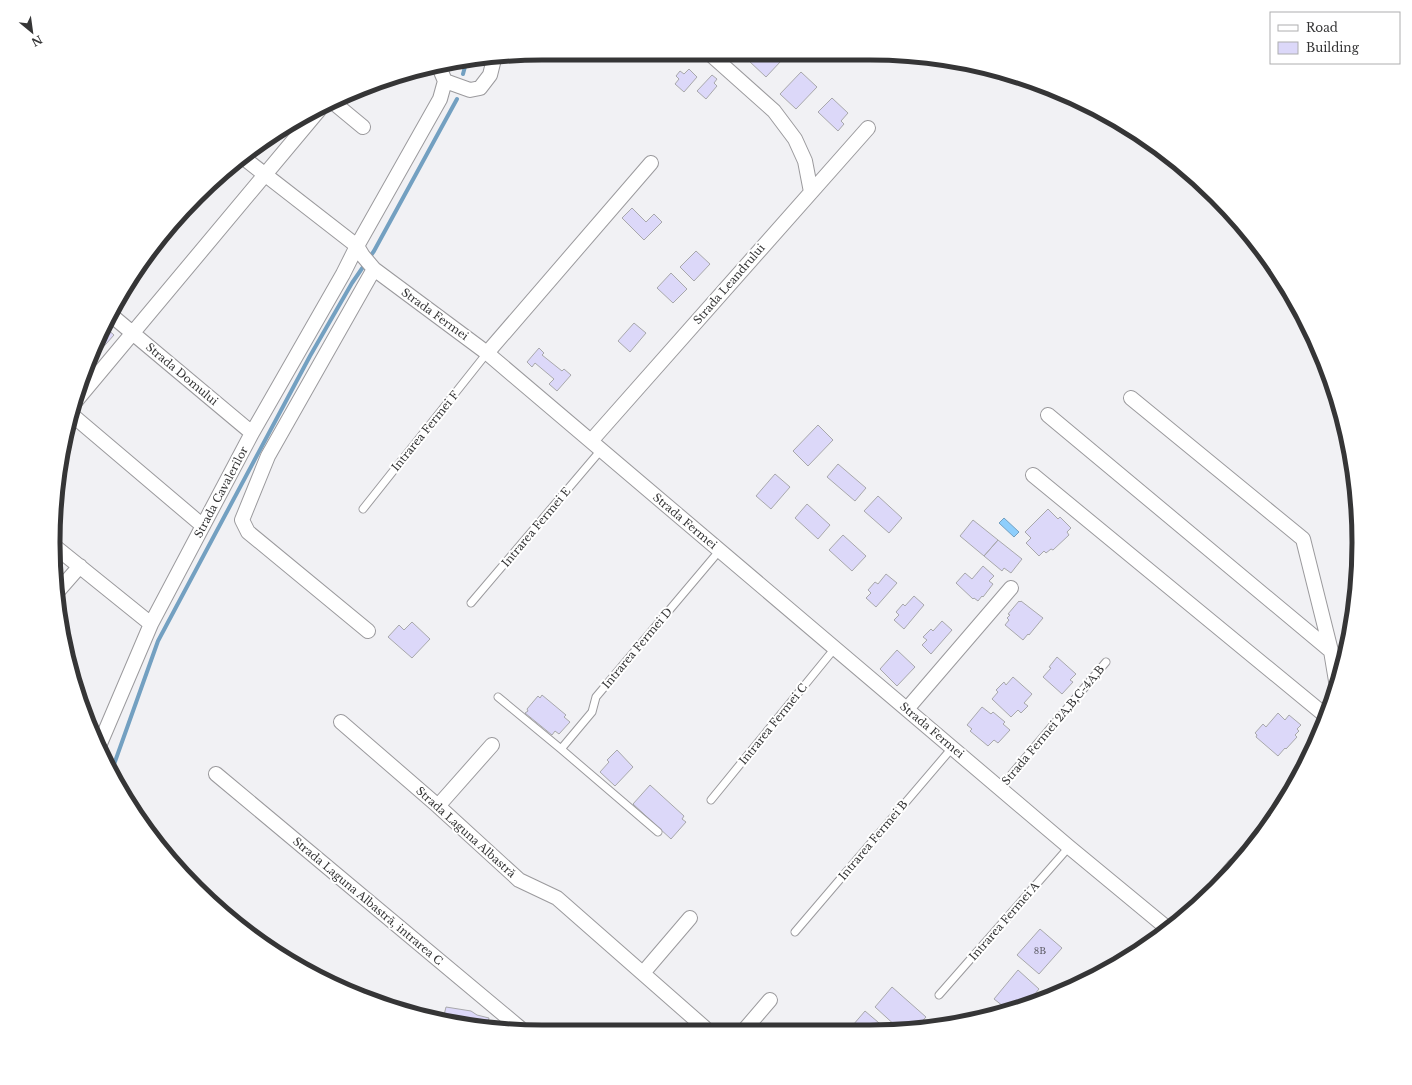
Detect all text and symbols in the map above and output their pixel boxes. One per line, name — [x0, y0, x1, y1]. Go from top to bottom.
north arrow — [12, 12, 52, 52]
legend — [1270, 12, 1400, 64]
text: Road — [1306, 20, 1338, 35]
text: N — [28, 32, 45, 50]
text: Building — [1306, 40, 1360, 55]
street label: Strada Leandrului — [690, 241, 768, 327]
street label: Strada Fermei — [399, 285, 471, 343]
street label: Strada Domului — [143, 340, 221, 408]
street label: Intrarea Fermei F — [388, 388, 462, 474]
street label: Strada Cavalerilor — [191, 443, 251, 540]
street label: Intrarea Fermei E — [499, 484, 573, 570]
street label: Strada Fermei — [650, 490, 720, 552]
street label: Intrarea Fermei D — [599, 604, 675, 691]
street label: Strada Fermei 2A,B,C-4A,B — [999, 662, 1107, 788]
street label: Intrarea Fermei C — [736, 680, 810, 767]
street label: Strada Fermei — [897, 699, 967, 761]
street label: Strada Laguna Albastră — [413, 784, 519, 881]
street label: Intrarea Fermei B — [835, 797, 911, 883]
street label: Strada Laguna Albastră, intrarea C — [290, 834, 446, 968]
street label: Intrarea Fermei A — [966, 878, 1042, 963]
house number: 8B — [1034, 945, 1046, 956]

